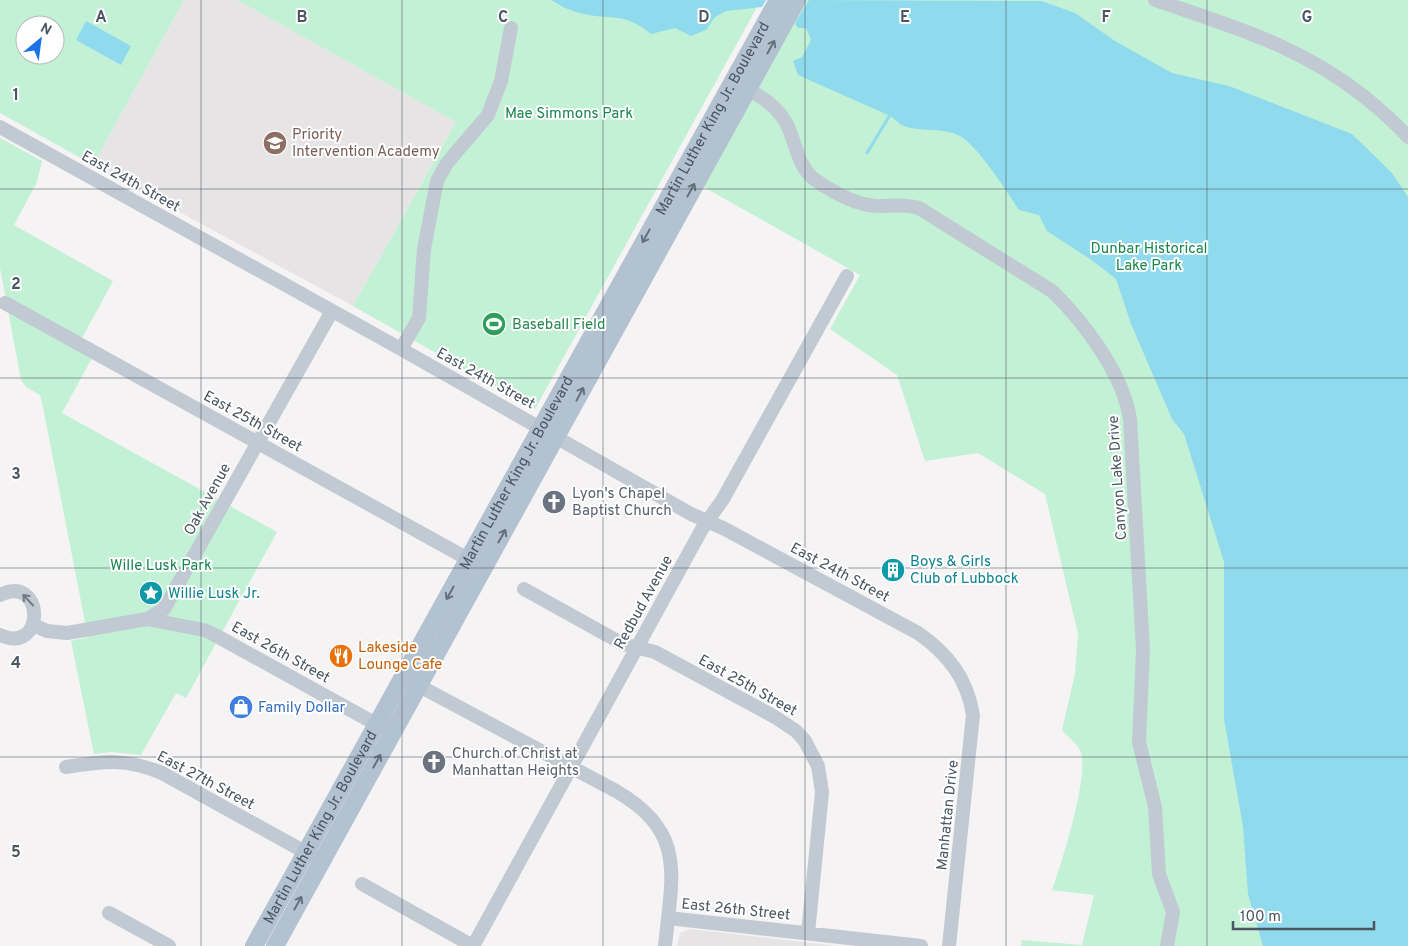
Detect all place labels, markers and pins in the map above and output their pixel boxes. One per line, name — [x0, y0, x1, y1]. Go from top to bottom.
place label: Priority Intervention Academy — [292, 126, 440, 162]
school or university icon: Priority Intervention Academy — [262, 130, 288, 156]
sports icon: Baseball Field — [481, 311, 507, 337]
place label: Baseball Field — [512, 316, 605, 335]
place label: Lyon's Chapel Baptist Church — [572, 485, 672, 521]
church icon: Lyon's Chapel Baptist Church — [541, 489, 567, 515]
place label: Boys & Girls Club of Lubbock — [910, 553, 1019, 589]
building icon: Boys & Girls Club of Lubbock — [880, 557, 906, 583]
place icon: Willie Lusk Jr. — [138, 580, 164, 606]
place label: Willie Lusk Jr. — [168, 585, 260, 604]
place label: Lakeside Lounge Cafe — [358, 639, 442, 675]
restaurant icon: Lakeside Lounge Cafe — [328, 643, 354, 669]
shop icon: Family Dollar — [228, 694, 254, 720]
place label: Family Dollar — [258, 699, 346, 718]
place label: Church of Christ at Manhattan Heights — [452, 745, 579, 781]
church icon: Church of Christ at Manhattan Heights — [421, 749, 447, 775]

